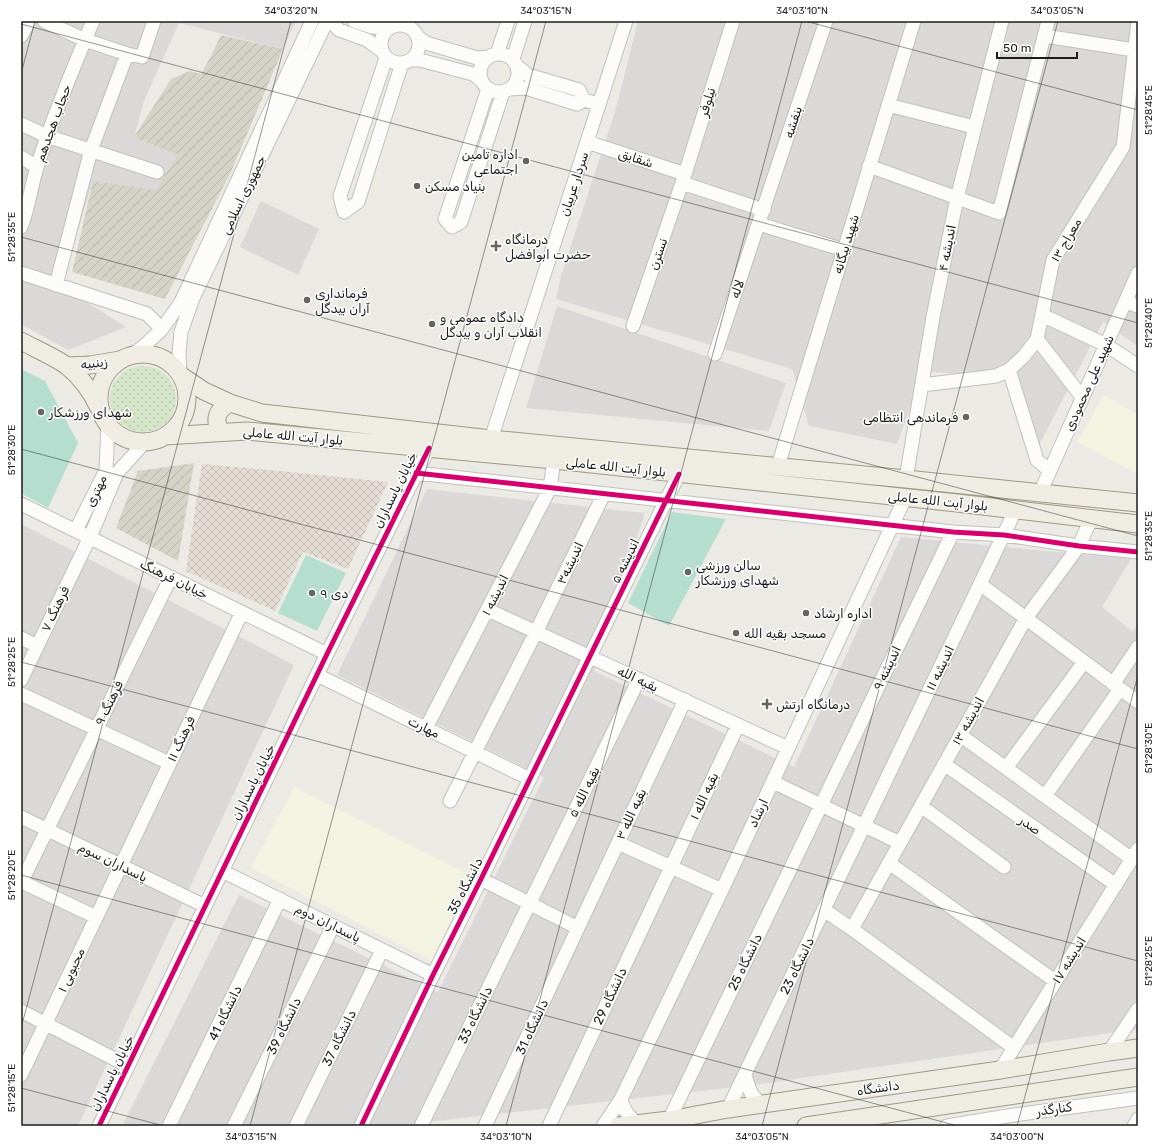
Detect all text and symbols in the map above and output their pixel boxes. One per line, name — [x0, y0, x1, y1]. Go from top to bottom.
text: 34°03'20"N — [264, 5, 318, 17]
text: 34°03'15"N — [520, 5, 572, 17]
text: 34°03'10"N — [776, 5, 828, 17]
text: 34°03'05"N — [1030, 5, 1084, 17]
scale bar — [997, 34, 1077, 60]
text: 50 m — [1003, 41, 1031, 55]
street label: حجاب هجدهم — [32, 82, 75, 164]
text: 51°28'45"E — [1143, 85, 1155, 135]
street label: نیلوفر — [695, 86, 719, 120]
street label: بنفشه — [781, 104, 805, 140]
street label: شقایق — [616, 145, 655, 172]
place label: اداره تامین اجتماعی — [462, 147, 518, 178]
street label: سردار عربیان — [557, 150, 592, 219]
street label: جمهوری اسلامی — [217, 153, 270, 238]
marker: اداره تامین اجتماعی — [521, 156, 531, 166]
place label: بنیاد مسکن — [425, 179, 486, 194]
marker: بنیاد مسکن — [412, 181, 422, 191]
text: 51°28'35"E — [6, 212, 18, 262]
street label: شهید بیگانه — [830, 213, 863, 276]
street label: معراج ۱۳ — [1048, 216, 1086, 265]
street label: اندیشه ۴ — [935, 223, 959, 273]
place label: درمانگاه حضرت ابوافضل — [505, 232, 591, 263]
street label: نسترن — [646, 236, 671, 272]
marker: درمانگاه حضرت ابوافضل — [490, 240, 502, 252]
street label: لاله — [727, 278, 747, 300]
place label: فرمانداری آران بیدگل — [315, 286, 370, 317]
marker: فرمانداری آران بیدگل — [302, 295, 312, 305]
text: 51°28'40"E — [1143, 298, 1155, 348]
place label: دادگاه عمومی و انقلاب آران و بیدگل — [440, 310, 542, 341]
marker: دادگاه عمومی و انقلاب آران و بیدگل — [427, 319, 437, 329]
street label: شهید علی محمودی — [1061, 332, 1118, 434]
street label: زینبیه — [80, 354, 108, 373]
place label: شهدای ورزشکار — [48, 405, 132, 421]
marker: شهدای ورزشکار — [36, 407, 46, 417]
place label: فرماندهی انتظامی — [863, 410, 958, 426]
marker: فرماندهی انتظامی — [961, 412, 971, 422]
street label: بلوار آیت‌ الله عاملی — [242, 424, 344, 449]
text: 51°28'30"E — [6, 425, 18, 475]
street label: خیابان پاسداران — [370, 449, 421, 531]
street label: بلوار آیت‌ الله عاملی — [565, 454, 667, 481]
street label: مهتری — [82, 473, 111, 510]
street label: بلوار آیت‌ الله عاملی — [887, 488, 989, 515]
text: 51°28'35"E — [1143, 511, 1155, 561]
street label: اندیشه ۵ — [608, 536, 642, 586]
street label: اندیشه۳ — [553, 539, 587, 587]
street label: خیابان فرهنگ — [137, 556, 210, 603]
place label: سالن ورزشی شهدای ورزشکار — [695, 558, 779, 589]
marker: سالن ورزشی شهدای ورزشکار — [683, 567, 693, 577]
street label: اندیشه ۱ — [478, 572, 512, 618]
street label: فرهنگ ۷ — [38, 584, 73, 635]
place label: ۹ دی — [320, 586, 348, 601]
marker: ۹ دی — [307, 588, 317, 598]
place label: اداره ارشاد — [814, 606, 872, 622]
marker: اداره ارشاد — [801, 608, 811, 618]
place label: مسجد بقیه الله — [744, 626, 826, 641]
marker: مسجد بقیه الله — [731, 628, 741, 638]
text: 51°28'25"E — [6, 637, 18, 687]
street label: اندیشه ۹ — [870, 643, 904, 693]
street label: اندیشه ۱۱ — [923, 643, 957, 693]
street label: بقیه الله — [615, 663, 661, 695]
street label: فرهنگ ۹ — [92, 678, 127, 728]
street label: اندیشه ۱۳ — [949, 694, 987, 748]
place label: درمانگاه ارتش — [776, 697, 850, 713]
marker: درمانگاه ارتش — [761, 698, 773, 710]
street label: مهارت — [405, 713, 442, 742]
street label: فرهنگ ۱۱ — [164, 714, 199, 765]
text: 51°28'30"E — [1143, 723, 1155, 773]
street label: خیابان پاسداران — [228, 741, 279, 823]
street label: بقیه الله ۵ — [565, 764, 603, 820]
street label: بقیه الله ۱ — [687, 770, 721, 822]
street label: بقیه الله ۳ — [613, 786, 649, 842]
street label: ارشاد — [745, 796, 772, 830]
street label: صدر — [1015, 812, 1044, 839]
street label: پاسداران سوم — [76, 839, 150, 886]
text: 51°28'20"E — [6, 850, 18, 900]
street label: دانشگاه 35 — [444, 855, 486, 917]
street label: پاسداران دوم — [292, 901, 363, 946]
street label: دانشگاه 25 — [725, 931, 765, 993]
street label: اندیشه ۱۷ — [1049, 934, 1089, 986]
street label: دانشگاه 23 — [777, 935, 817, 997]
text: 51°28'25"E — [1143, 936, 1155, 986]
street label: محبوبی ۱ — [54, 946, 89, 995]
street label: دانشگاه 29 — [590, 965, 630, 1027]
street label: دانشگاه 41 — [205, 983, 245, 1043]
street label: دانشگاه 33 — [455, 984, 495, 1046]
street label: دانشگاه 39 — [264, 995, 304, 1057]
street label: دانشگاه 31 — [513, 997, 551, 1057]
street label: دانشگاه 37 — [319, 1008, 359, 1068]
street label: خیابان پاسداران — [87, 1032, 138, 1114]
text: 51°28'15"E — [6, 1064, 18, 1112]
street label: دانشگاه — [856, 1078, 900, 1098]
street label: کنارگذر — [1034, 1099, 1073, 1120]
text: 34°03'15"N — [225, 1131, 277, 1143]
text: 34°03'10"N — [480, 1131, 532, 1143]
text: 34°03'05"N — [735, 1131, 789, 1143]
text: 34°03'00"N — [990, 1131, 1044, 1143]

